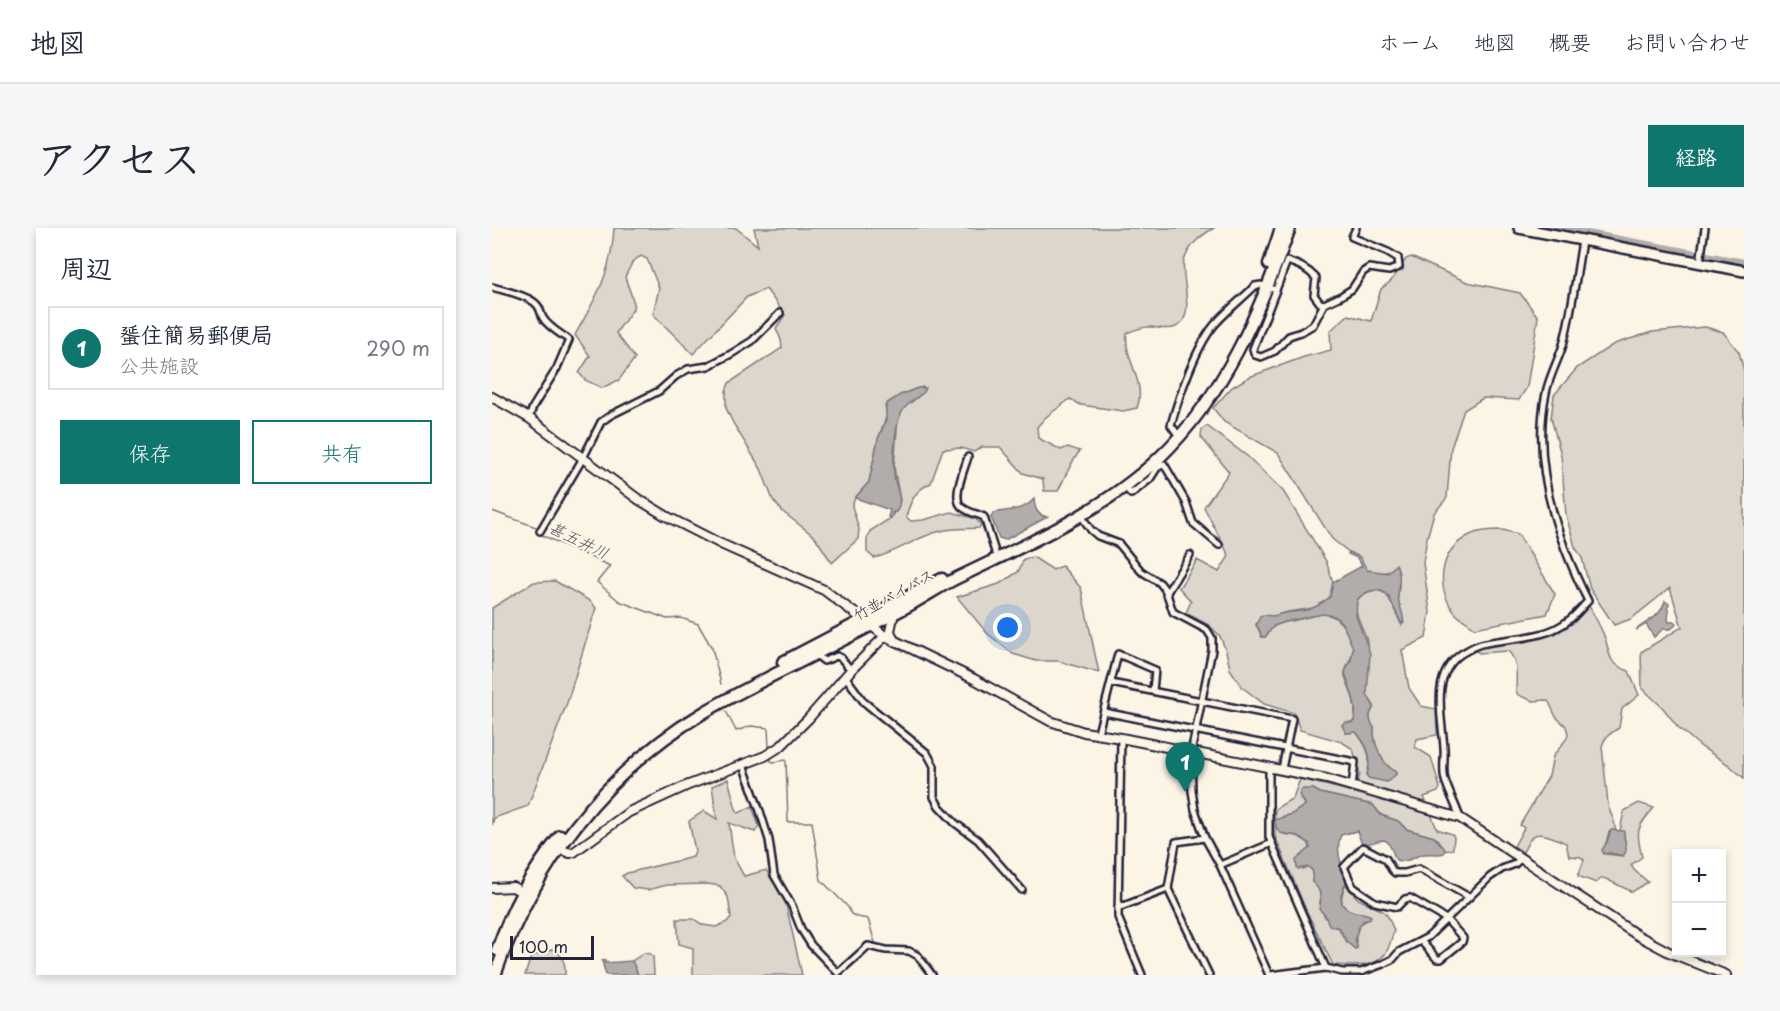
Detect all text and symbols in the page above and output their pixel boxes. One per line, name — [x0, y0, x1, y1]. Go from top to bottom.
text: 地図 — [30, 20, 86, 63]
text: ホーム — [1379, 25, 1441, 57]
text: 地図 — [1474, 25, 1516, 57]
text: 概要 — [1549, 25, 1591, 57]
text: お問い合わせ — [1624, 25, 1750, 57]
text: アクセス — [36, 125, 201, 188]
button: 経路 — [1648, 125, 1744, 187]
text: 周辺 — [60, 248, 112, 287]
text: 蜑住簡易郵便局 — [119, 317, 273, 350]
text: 1 — [77, 333, 86, 363]
text: 290 m — [366, 333, 430, 363]
text: 公共施設 — [119, 350, 199, 380]
button: 保存 — [60, 420, 240, 484]
button: 共有 — [252, 420, 432, 484]
water label: 甚五井川 — [545, 514, 613, 564]
street label: 竹並バイパス — [848, 562, 938, 625]
your location — [993, 613, 1022, 642]
pin: 1 — [1166, 742, 1204, 792]
map controls — [1672, 849, 1726, 957]
button: + — [1672, 849, 1726, 903]
button: − — [1672, 903, 1726, 957]
scale bar — [510, 933, 594, 960]
text: 100 m — [519, 934, 568, 958]

